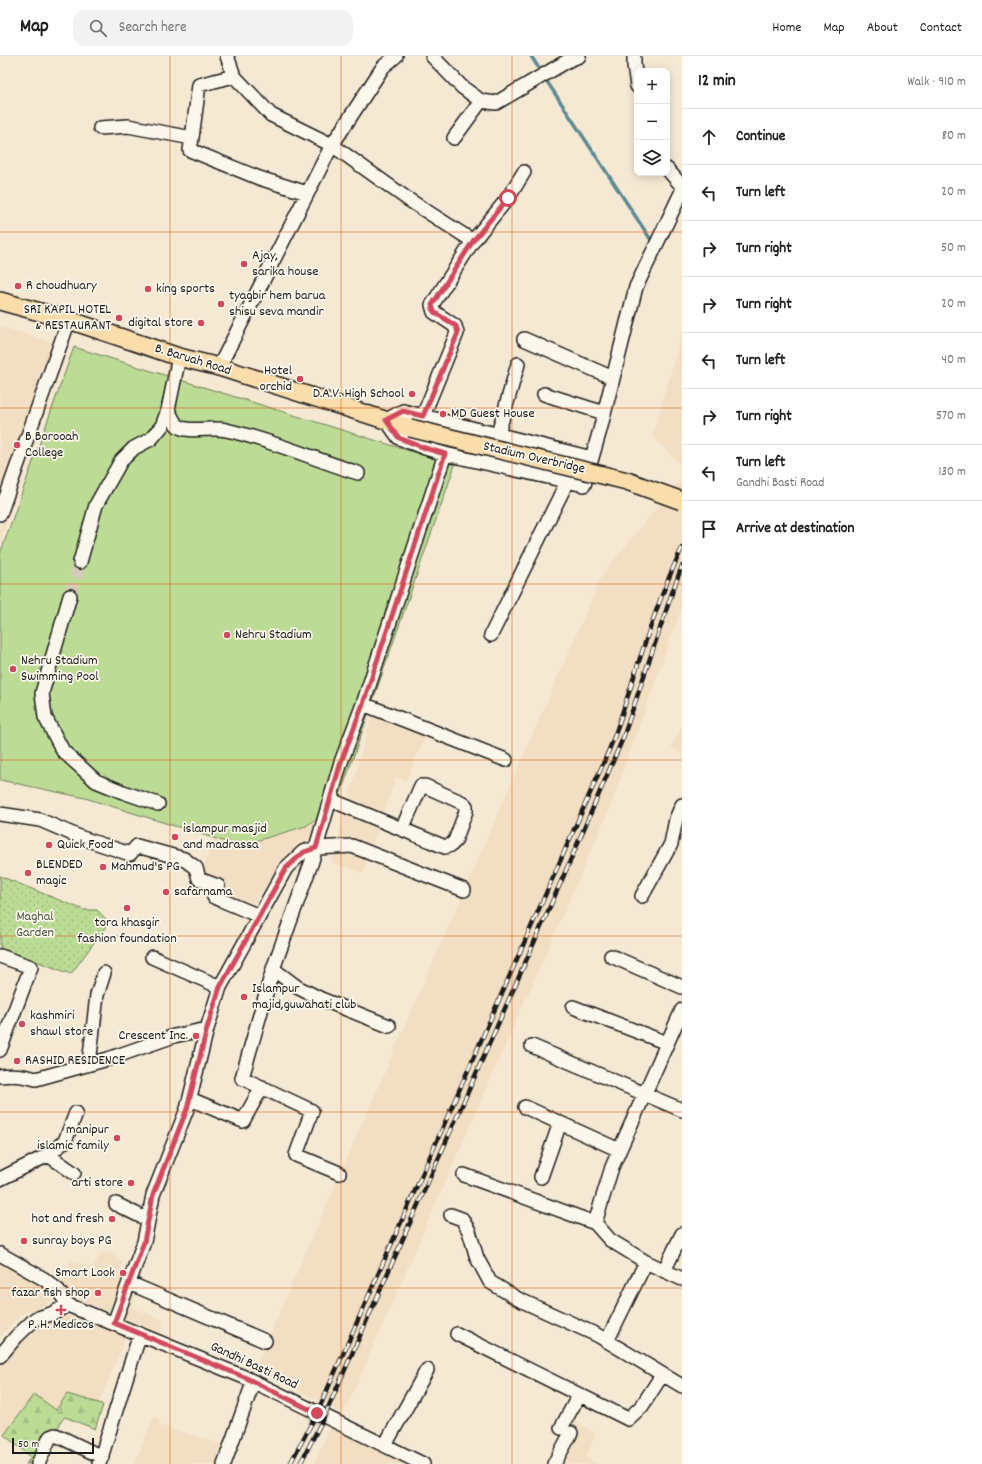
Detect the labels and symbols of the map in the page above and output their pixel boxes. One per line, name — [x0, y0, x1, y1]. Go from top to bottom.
route start — [499, 189, 517, 207]
place label: Ajay, sarika house — [252, 246, 318, 282]
marker: Ajay, sarika house — [239, 259, 249, 269]
place label: R choudhuary — [26, 276, 97, 296]
place label: king sports — [156, 279, 215, 299]
marker: R choudhuary — [13, 281, 23, 291]
marker: king sports — [143, 284, 153, 294]
place label: tyagbir hem barua shisu seva mandir — [229, 286, 326, 322]
marker: tyagbir hem barua shisu seva mandir — [216, 299, 226, 309]
place label: SRI KAPIL HOTEL & RESTAURANT — [24, 300, 111, 336]
marker: SRI KAPIL HOTEL & RESTAURANT — [114, 313, 124, 323]
place label: digital store — [128, 313, 193, 333]
marker: digital store — [196, 318, 206, 328]
street label: B. Baruah Road — [152, 339, 234, 381]
place label: Hotel orchid — [259, 361, 293, 397]
marker: Hotel orchid — [295, 374, 305, 384]
place label: D.A.V. High School — [313, 384, 405, 404]
marker: D.A.V. High School — [407, 389, 417, 399]
place label: MD Guest House — [451, 404, 535, 424]
marker: MD Guest House — [438, 409, 448, 419]
place label: B Borooah College — [25, 427, 78, 463]
street label: Stadium Overbridge — [481, 437, 587, 479]
marker: B Borooah College — [12, 440, 22, 450]
place label: Nehru Stadium — [235, 625, 312, 645]
marker: Nehru Stadium — [222, 630, 232, 640]
place label: Nehru Stadium Swimming Pool — [21, 651, 99, 687]
marker: Nehru Stadium Swimming Pool — [8, 664, 18, 674]
place label: islampur masjid and madrassa — [183, 819, 267, 855]
marker: islampur masjid and madrassa — [170, 832, 180, 842]
place label: Quick Food — [57, 835, 114, 855]
marker: Quick Food — [44, 840, 54, 850]
place label: BLENDED magic — [36, 855, 82, 891]
place label: Mahmud's PG — [111, 857, 180, 877]
marker: Mahmud's PG — [98, 862, 108, 872]
marker: BLENDED magic — [23, 868, 33, 878]
place label: safarnama — [174, 882, 233, 902]
marker: safarnama — [161, 887, 171, 897]
marker: tora khasgir fashion foundation — [122, 903, 132, 913]
park label: Maghal Garden — [16, 907, 54, 943]
place label: tora khasgir fashion foundation — [77, 913, 177, 949]
place label: Islampur majid,guwahati club — [252, 979, 356, 1015]
marker: Islampur majid,guwahati club — [239, 992, 249, 1002]
place label: kashmiri shawl store — [30, 1006, 93, 1042]
marker: kashmiri shawl store — [17, 1019, 27, 1029]
place label: Crescent Inc. — [118, 1026, 188, 1046]
marker: Crescent Inc. — [191, 1031, 201, 1041]
place label: RASHID RESIDENCE — [25, 1051, 126, 1071]
marker: RASHID RESIDENCE — [12, 1056, 22, 1066]
place label: manipur islamic family — [37, 1120, 110, 1156]
marker: manipur islamic family — [112, 1133, 122, 1143]
place label: arti store — [72, 1173, 123, 1193]
marker: arti store — [126, 1178, 136, 1188]
place label: hot and fresh — [32, 1209, 104, 1229]
marker: hot and fresh — [107, 1214, 117, 1224]
place label: sunray boys PG — [32, 1231, 112, 1251]
marker: sunray boys PG — [19, 1236, 29, 1246]
place label: Smart Look — [55, 1263, 115, 1283]
marker: Smart Look — [118, 1268, 128, 1278]
place label: fazar fish shop — [11, 1283, 90, 1303]
marker: fazar fish shop — [93, 1288, 103, 1298]
marker: P. H. Medicos — [56, 1305, 66, 1315]
place label: P. H. Medicos — [28, 1315, 94, 1335]
street label: Gandhi Basti Road — [207, 1337, 301, 1395]
route end — [308, 1404, 326, 1422]
scale bar — [12, 1436, 94, 1455]

